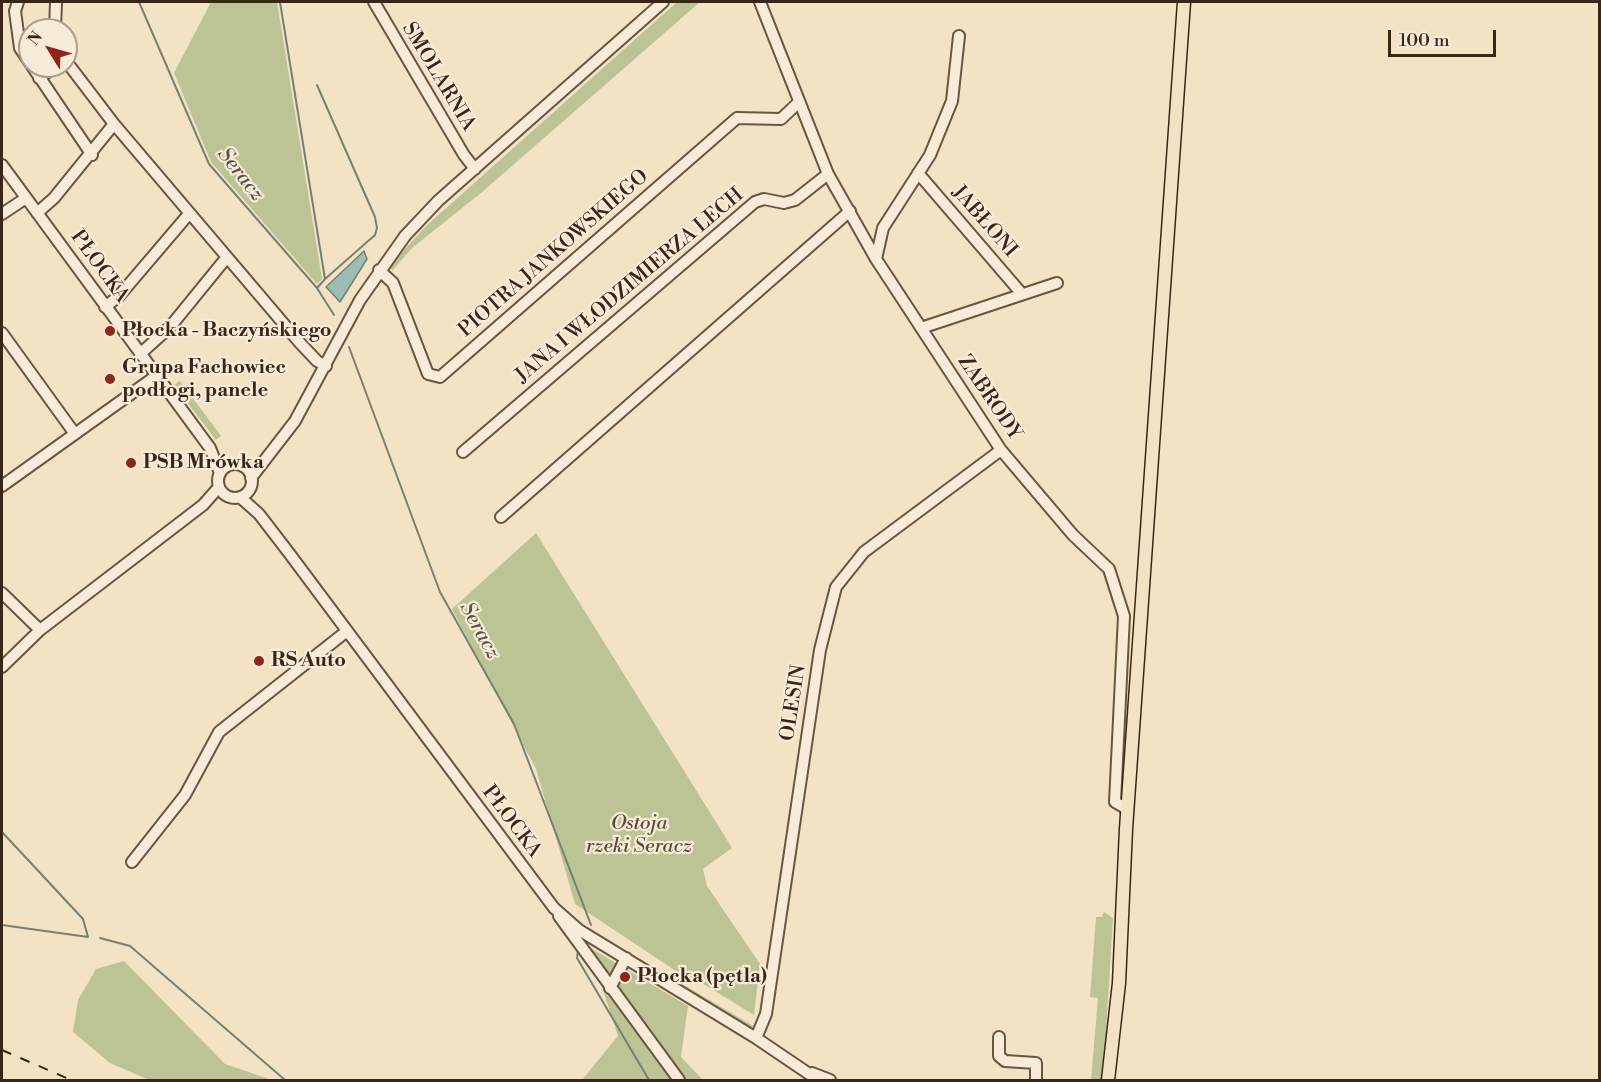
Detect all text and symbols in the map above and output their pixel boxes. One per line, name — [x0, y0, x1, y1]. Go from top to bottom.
north arrow — [18, 18, 78, 78]
street label: SMOLARNIA — [396, 18, 480, 136]
scale bar — [1391, 18, 1499, 56]
text: N — [23, 27, 47, 49]
text: 100 m — [1399, 29, 1450, 52]
water label: Seracz — [211, 143, 269, 207]
street label: PIOTRA JANKOWSKIEGO — [454, 165, 654, 343]
street label: JABŁONI — [946, 181, 1022, 263]
street label: JANA I WŁODZIMIERZA LECH — [511, 184, 749, 388]
street label: PŁOCKA — [65, 226, 133, 308]
place label: Płocka - Baczyńskiego — [122, 319, 331, 343]
marker: Płocka - Baczyńskiego — [103, 324, 117, 338]
street label: ZABRODY — [952, 351, 1026, 445]
place label: Grupa Fachowiec podłogi, panele — [122, 356, 286, 403]
marker: Grupa Fachowiec podłogi, panele — [103, 372, 117, 386]
place label: PSB Mrówka — [143, 451, 264, 475]
marker: PSB Mrówka — [124, 456, 138, 470]
water label: Seracz — [453, 598, 505, 664]
place label: RS Auto — [271, 649, 346, 673]
marker: RS Auto — [252, 654, 266, 668]
street label: OLESIN — [776, 663, 812, 743]
street label: PŁOCKA — [476, 781, 546, 863]
park label: Ostoja rzeki Seracz — [586, 812, 692, 859]
place label: Płocka (pętla) — [637, 965, 767, 989]
marker: Płocka (pętla) — [618, 970, 632, 984]

